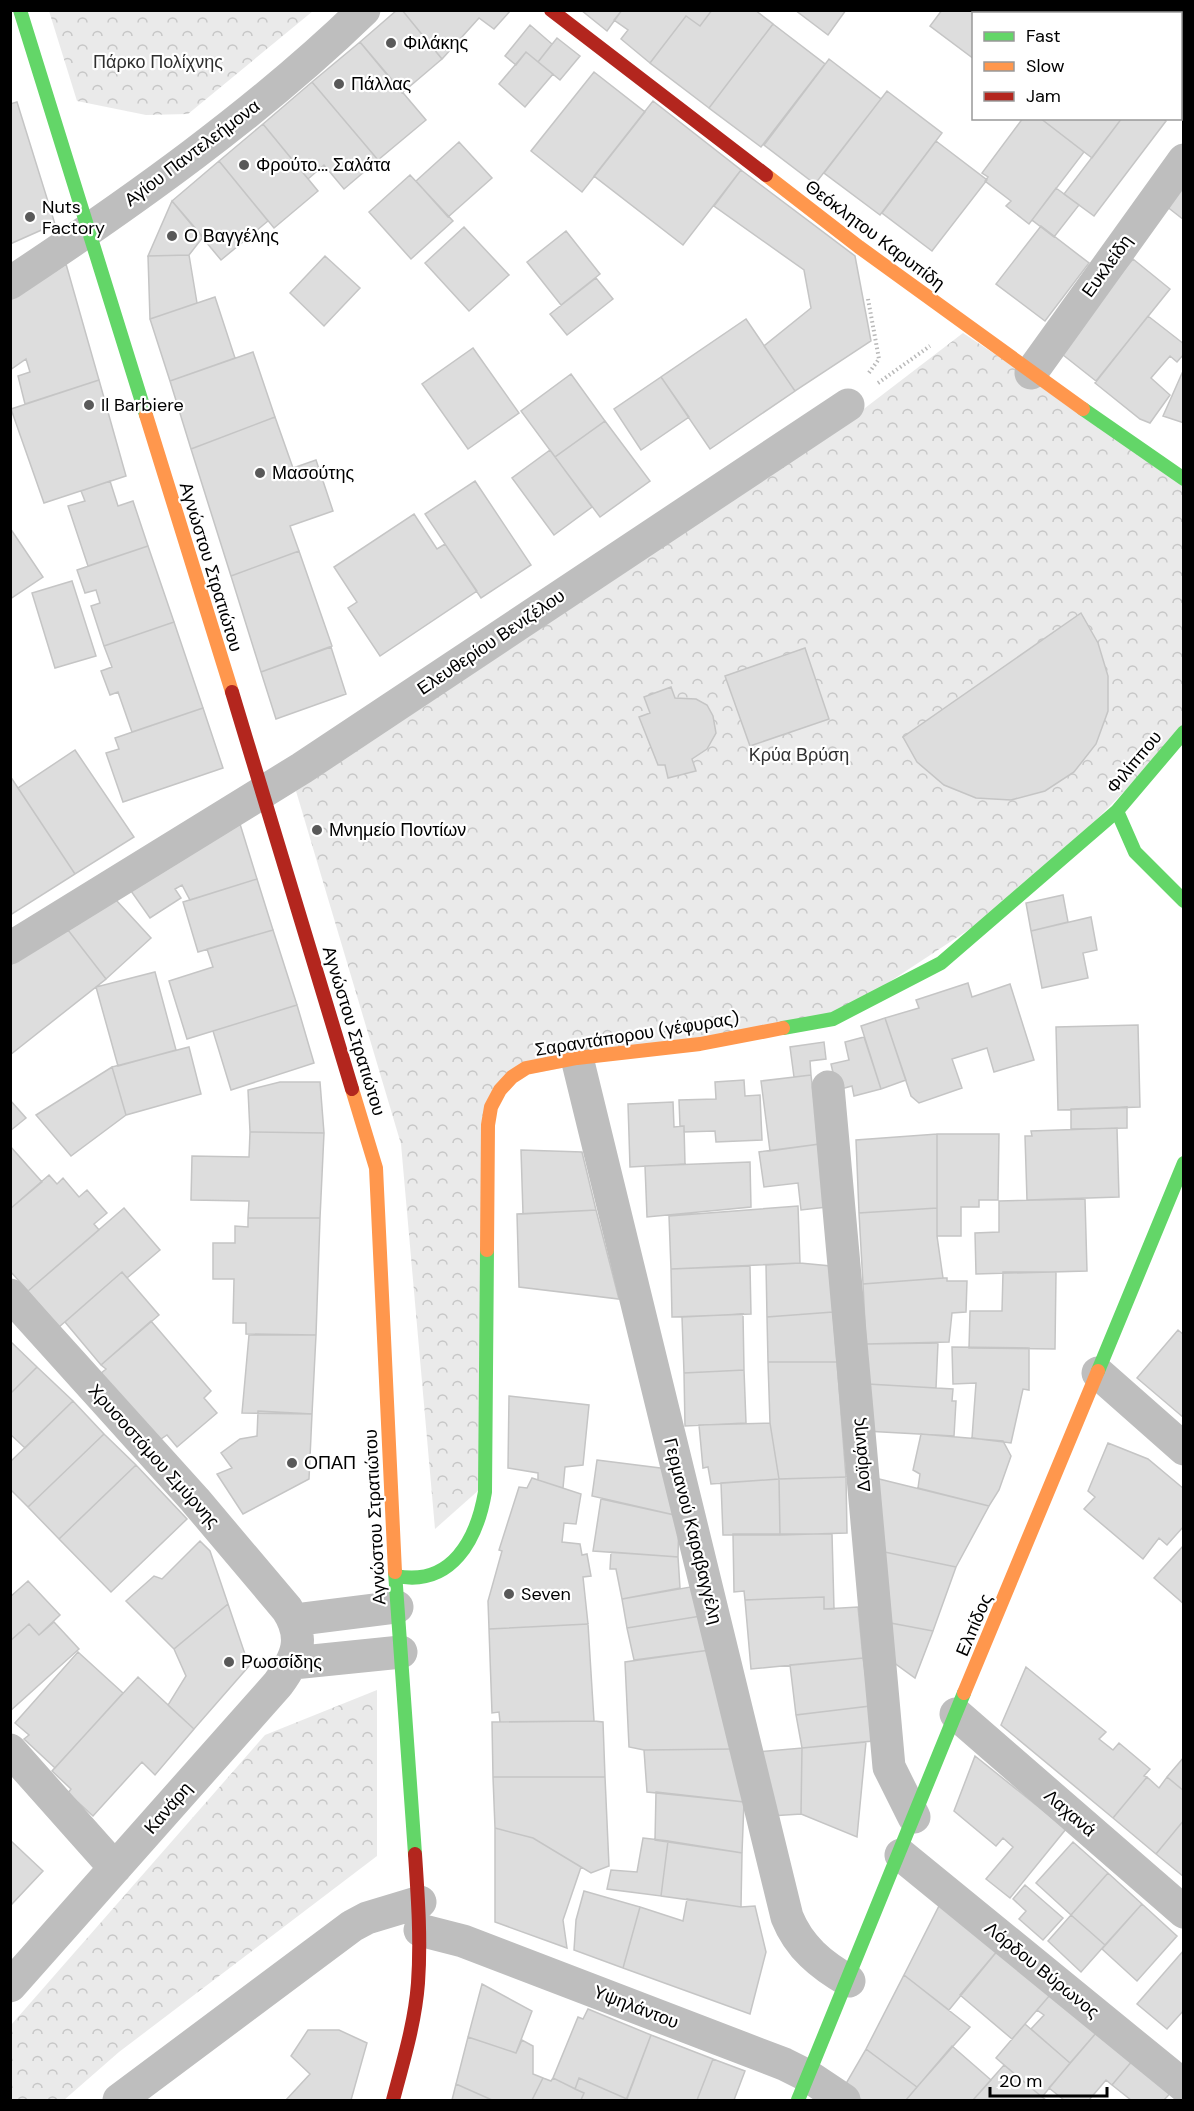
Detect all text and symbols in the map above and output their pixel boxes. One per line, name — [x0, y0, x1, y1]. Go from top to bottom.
legend — [972, 12, 1182, 120]
text: Fast — [1026, 24, 1061, 48]
place label: Φιλάκης — [403, 31, 469, 55]
marker: Φιλάκης — [384, 36, 398, 50]
park label: Πάρκο Πολίχνης — [93, 50, 223, 74]
text: Slow — [1026, 54, 1065, 78]
place label: Πάλλας — [351, 72, 412, 96]
marker: Πάλλας — [332, 77, 346, 91]
text: Jam — [1026, 84, 1061, 108]
street label: Αγίου Παντελεήμονα — [119, 94, 265, 212]
place label: Φρούτο... Σαλάτα — [256, 153, 391, 177]
marker: Φρούτο... Σαλάτα — [237, 158, 251, 172]
street label: Θεόκλητου Καρυπίδη — [800, 174, 950, 296]
place label: Nuts Factory — [42, 195, 105, 240]
marker: Nuts Factory — [23, 210, 37, 224]
place label: Ο Βαγγέλης — [184, 224, 279, 248]
marker: Ο Βαγγέλης — [165, 229, 179, 243]
street label: Ευκλείδη — [1076, 230, 1138, 302]
place label: Il Barbiere — [101, 393, 184, 417]
marker: Il Barbiere — [82, 398, 96, 412]
place label: Μασούτης — [272, 461, 354, 485]
marker: Μασούτης — [253, 466, 267, 480]
street label: Αγνώστου Στρατιώτου — [174, 479, 248, 655]
street label: Ελευθερίου Βενιζέλου — [412, 584, 570, 700]
street label: Φιλίππου — [1101, 726, 1167, 798]
park label: Κρύα Βρύση — [749, 743, 849, 767]
place label: Μνημείο Ποντίων — [329, 818, 466, 842]
marker: Μνημείο Ποντίων — [310, 823, 324, 837]
street label: Αγνώστου Στρατιώτου — [317, 943, 391, 1119]
street label: Σαραντάπορου (γέφυρας) — [533, 1006, 741, 1062]
street label: Χρυσοστόμου Σμύρνης — [83, 1379, 225, 1533]
street label: Δοϊράνης — [846, 1417, 876, 1493]
street label: Αγνώστου Στρατιώτου — [358, 1429, 392, 1605]
street label: Γερμανού Καραβαγγέλη — [658, 1435, 728, 1627]
place label: ΟΠΑΠ — [304, 1451, 356, 1475]
marker: ΟΠΑΠ — [285, 1456, 299, 1470]
place label: Seven — [521, 1582, 571, 1606]
marker: Seven — [502, 1587, 516, 1601]
street label: Ελπίδος — [950, 1590, 998, 1660]
place label: Ρωσσίδης — [241, 1650, 322, 1674]
marker: Ρωσσίδης — [222, 1655, 236, 1669]
street label: Κανάρη — [139, 1777, 197, 1839]
street label: Λαχανά — [1039, 1784, 1101, 1842]
street label: Λόρδου Βύρωνος — [980, 1916, 1105, 2024]
street label: Υψηλάντου — [590, 1980, 682, 2034]
scale bar — [990, 2060, 1107, 2098]
text: 20 m — [999, 2069, 1042, 2093]

